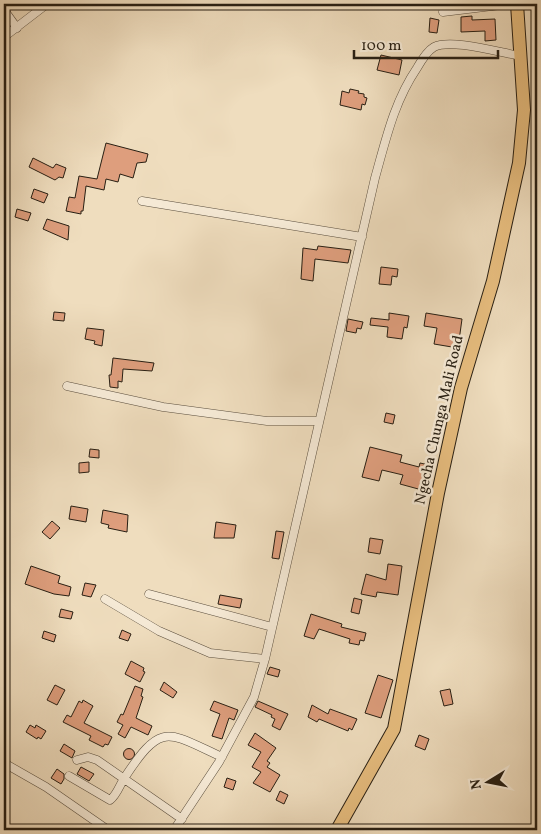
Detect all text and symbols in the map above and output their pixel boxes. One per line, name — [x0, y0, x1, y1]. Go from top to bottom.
scale bar — [354, 28, 497, 60]
text: 100 m — [361, 36, 401, 57]
street label: Ngecha Chunga Mali Road — [410, 333, 470, 507]
north arrow — [464, 756, 514, 806]
text: N — [466, 777, 487, 791]

